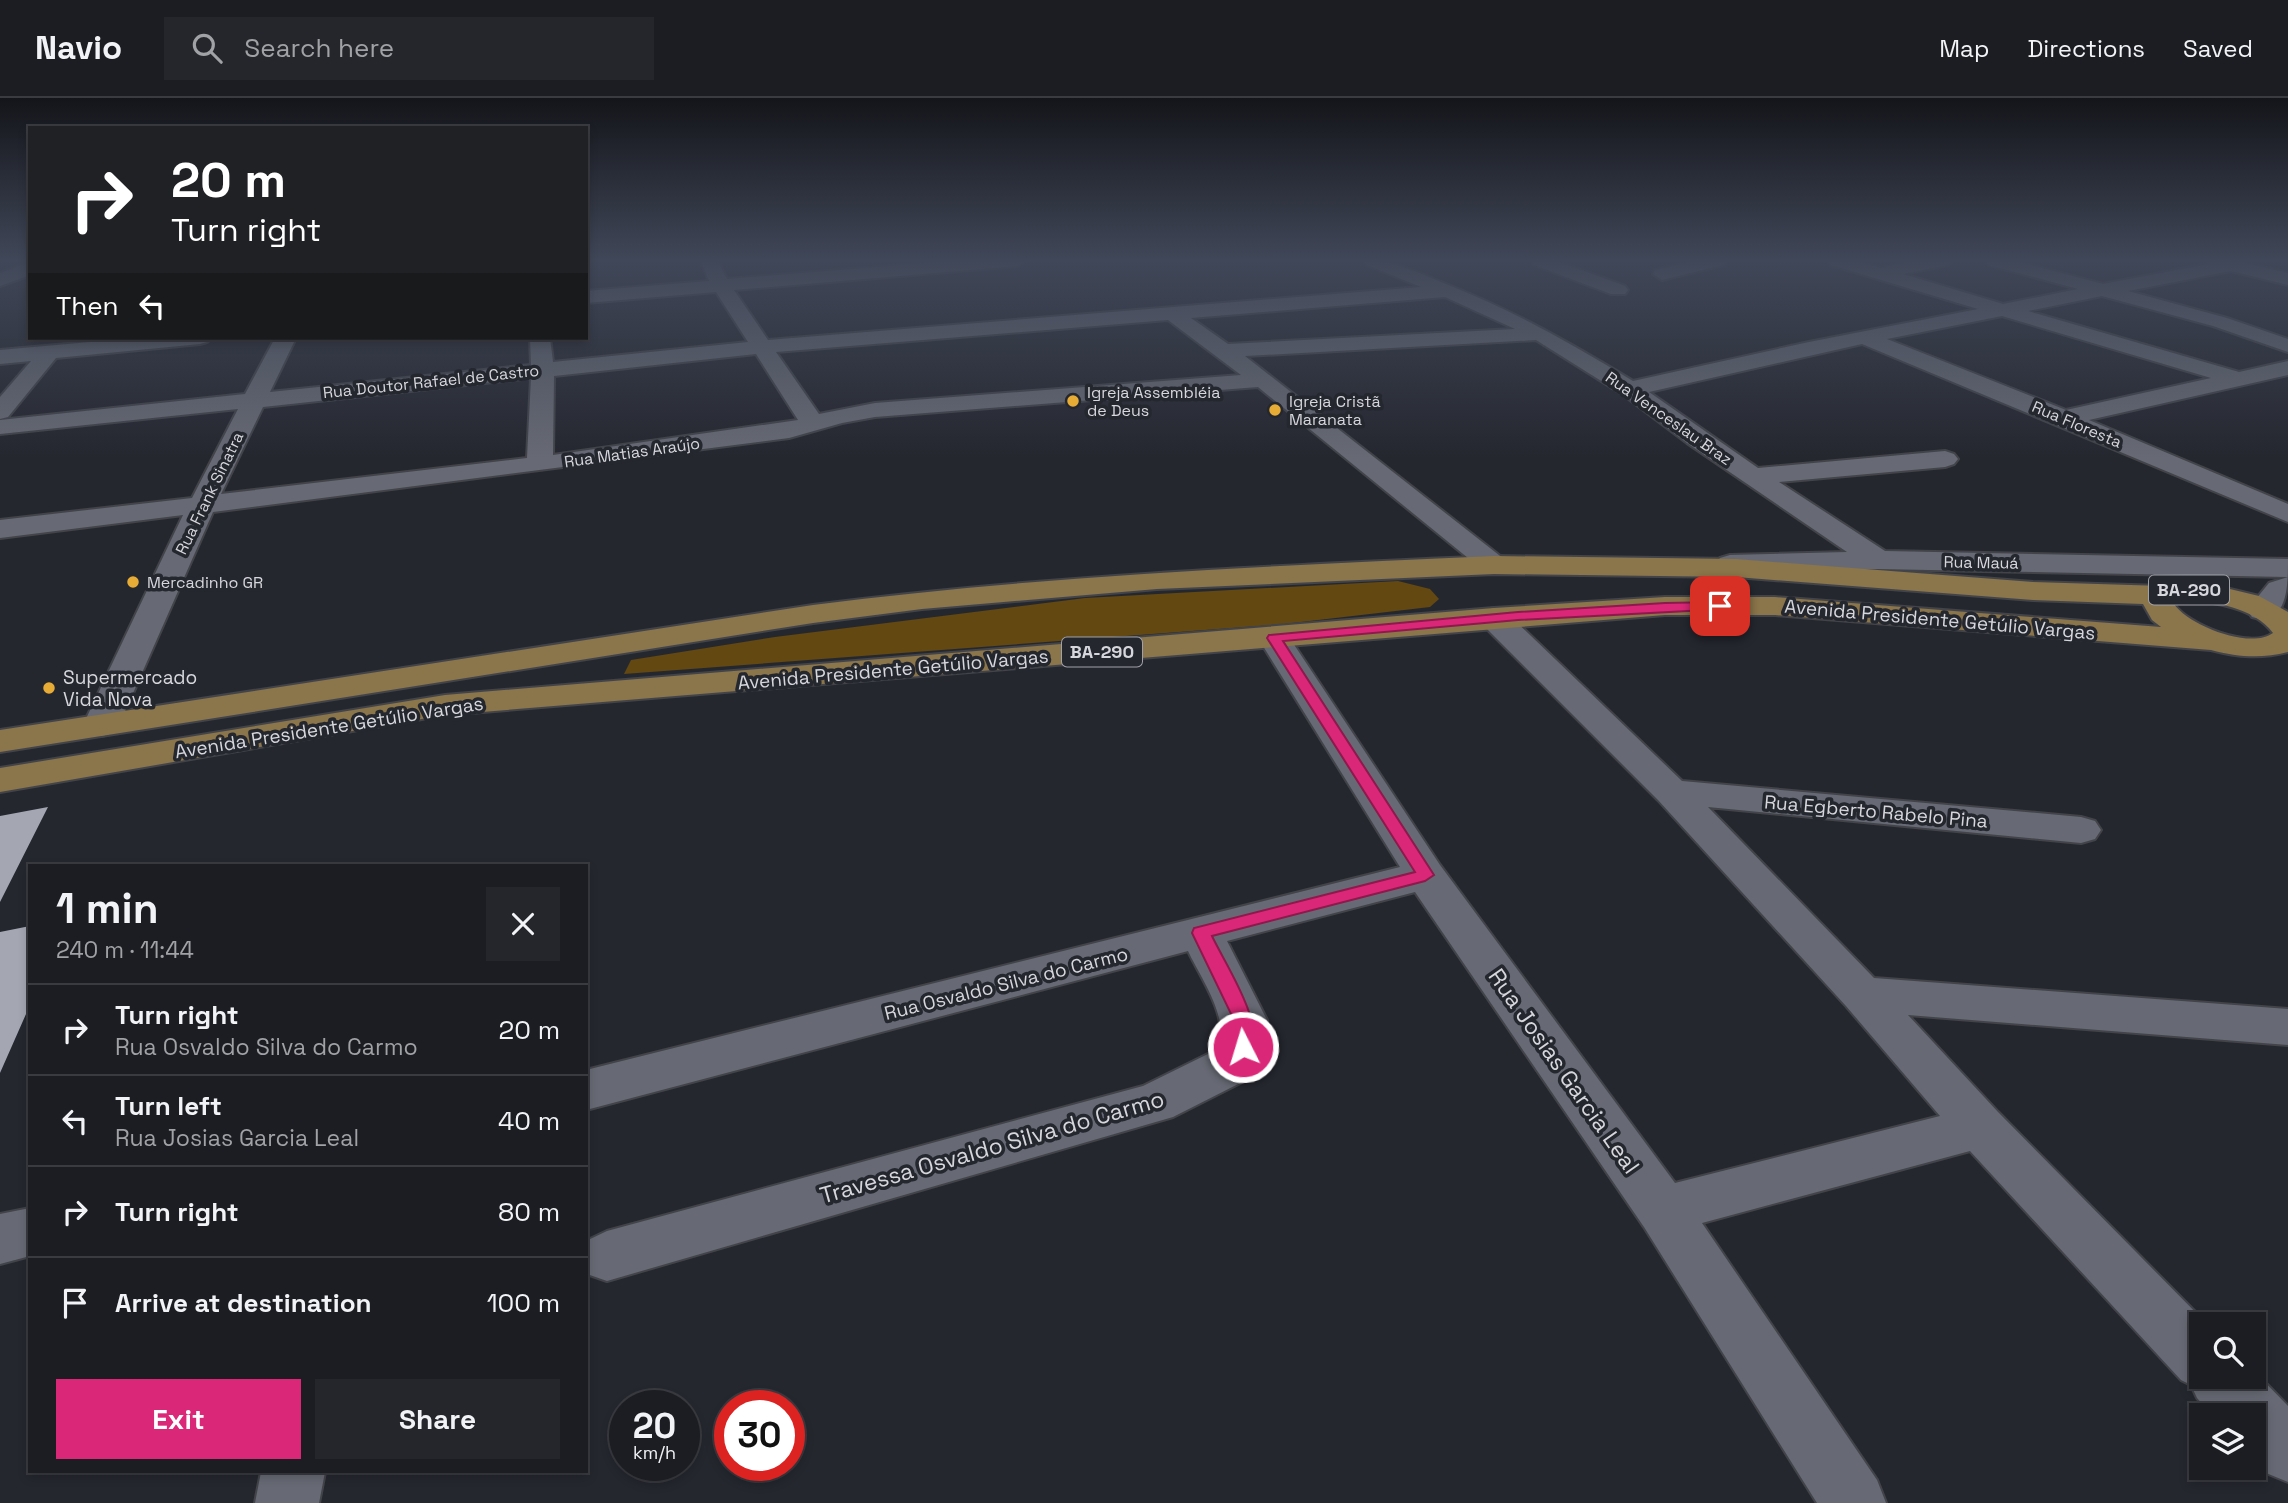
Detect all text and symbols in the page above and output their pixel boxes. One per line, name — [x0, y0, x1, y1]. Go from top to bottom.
search box — [164, 17, 654, 80]
text: Navio — [35, 27, 122, 69]
icon: search — [188, 29, 226, 67]
text: Search here — [244, 31, 394, 65]
text: Map — [1939, 33, 1989, 64]
text: Directions — [2027, 33, 2145, 64]
text: Saved — [2183, 33, 2253, 64]
text: 20 m — [171, 149, 286, 211]
icon: right — [56, 154, 147, 245]
text: Turn right — [171, 210, 321, 250]
icon: left — [133, 287, 171, 325]
text: Then — [56, 289, 119, 323]
street label: Rua Doutor Rafael de Castro — [322, 360, 540, 403]
street label: Rua Venceslau Braz — [1601, 367, 1736, 470]
place label: Igreja Assembléia de Deus — [1087, 382, 1220, 421]
place label: Igreja Cristã Maranata — [1289, 391, 1381, 430]
marker: Igreja Assembléia de Deus — [1065, 393, 1081, 409]
street label: Rua Floresta — [2029, 396, 2125, 453]
marker: Igreja Cristã Maranata — [1267, 402, 1283, 418]
street label: Rua Frank Sinatra — [171, 428, 248, 558]
street label: Rua Matias Araújo — [563, 433, 701, 472]
street label: Rua Mauá — [1943, 551, 2019, 574]
place label: Mercadinho GR — [147, 572, 263, 593]
marker: Mercadinho GR — [125, 574, 141, 590]
pin — [1690, 576, 1750, 636]
road number: BA-290 — [2149, 576, 2229, 604]
icon: arrive — [1701, 587, 1739, 625]
street label: Avenida Presidente Getúlio Vargas — [1783, 593, 2096, 646]
road number: BA-290 — [1062, 638, 1142, 666]
street label: Avenida Presidente Getúlio Vargas — [737, 643, 1050, 696]
place label: Supermercado Vida Nova — [63, 665, 197, 712]
marker: Supermercado Vida Nova — [41, 680, 57, 696]
street label: Avenida Presidente Getúlio Vargas — [173, 691, 485, 764]
street label: Rua Egberto Rabelo Pina — [1763, 789, 1989, 834]
text: 1 min — [56, 882, 159, 935]
button: close — [486, 887, 560, 961]
text: 240 m · 11:44 — [56, 935, 194, 965]
street label: Rua Osvaldo Silva do Carmo — [882, 941, 1130, 1026]
street label: Rua Josias Garcia Leal — [1482, 962, 1646, 1180]
text: Turn right — [115, 998, 239, 1032]
position arrow — [1206, 1010, 1280, 1084]
icon: right — [56, 1011, 94, 1049]
text: 20 m — [499, 1013, 560, 1047]
text: Rua Osvaldo Silva do Carmo — [115, 1032, 418, 1062]
street label: Travessa Osvaldo Silva do Carmo — [816, 1083, 1168, 1211]
text: Turn left — [115, 1089, 222, 1123]
icon: left — [56, 1102, 94, 1140]
text: 40 m — [498, 1104, 560, 1138]
text: Rua Josias Garcia Leal — [115, 1123, 359, 1153]
icon: right — [56, 1193, 94, 1231]
text: Turn right — [115, 1195, 239, 1229]
text: 80 m — [498, 1195, 560, 1229]
icon: arrive — [56, 1284, 94, 1322]
text: Arrive at destination — [115, 1286, 372, 1320]
text: 100 m — [487, 1286, 560, 1320]
map controls — [2189, 1312, 2266, 1480]
button: search — [2189, 1312, 2266, 1389]
button: Exit — [56, 1379, 301, 1459]
button: Share — [315, 1379, 560, 1459]
speed limit sign: 30 — [714, 1390, 805, 1481]
button: layers — [2189, 1403, 2266, 1480]
text: 20 — [633, 1404, 676, 1448]
text: km/h — [633, 1441, 676, 1464]

